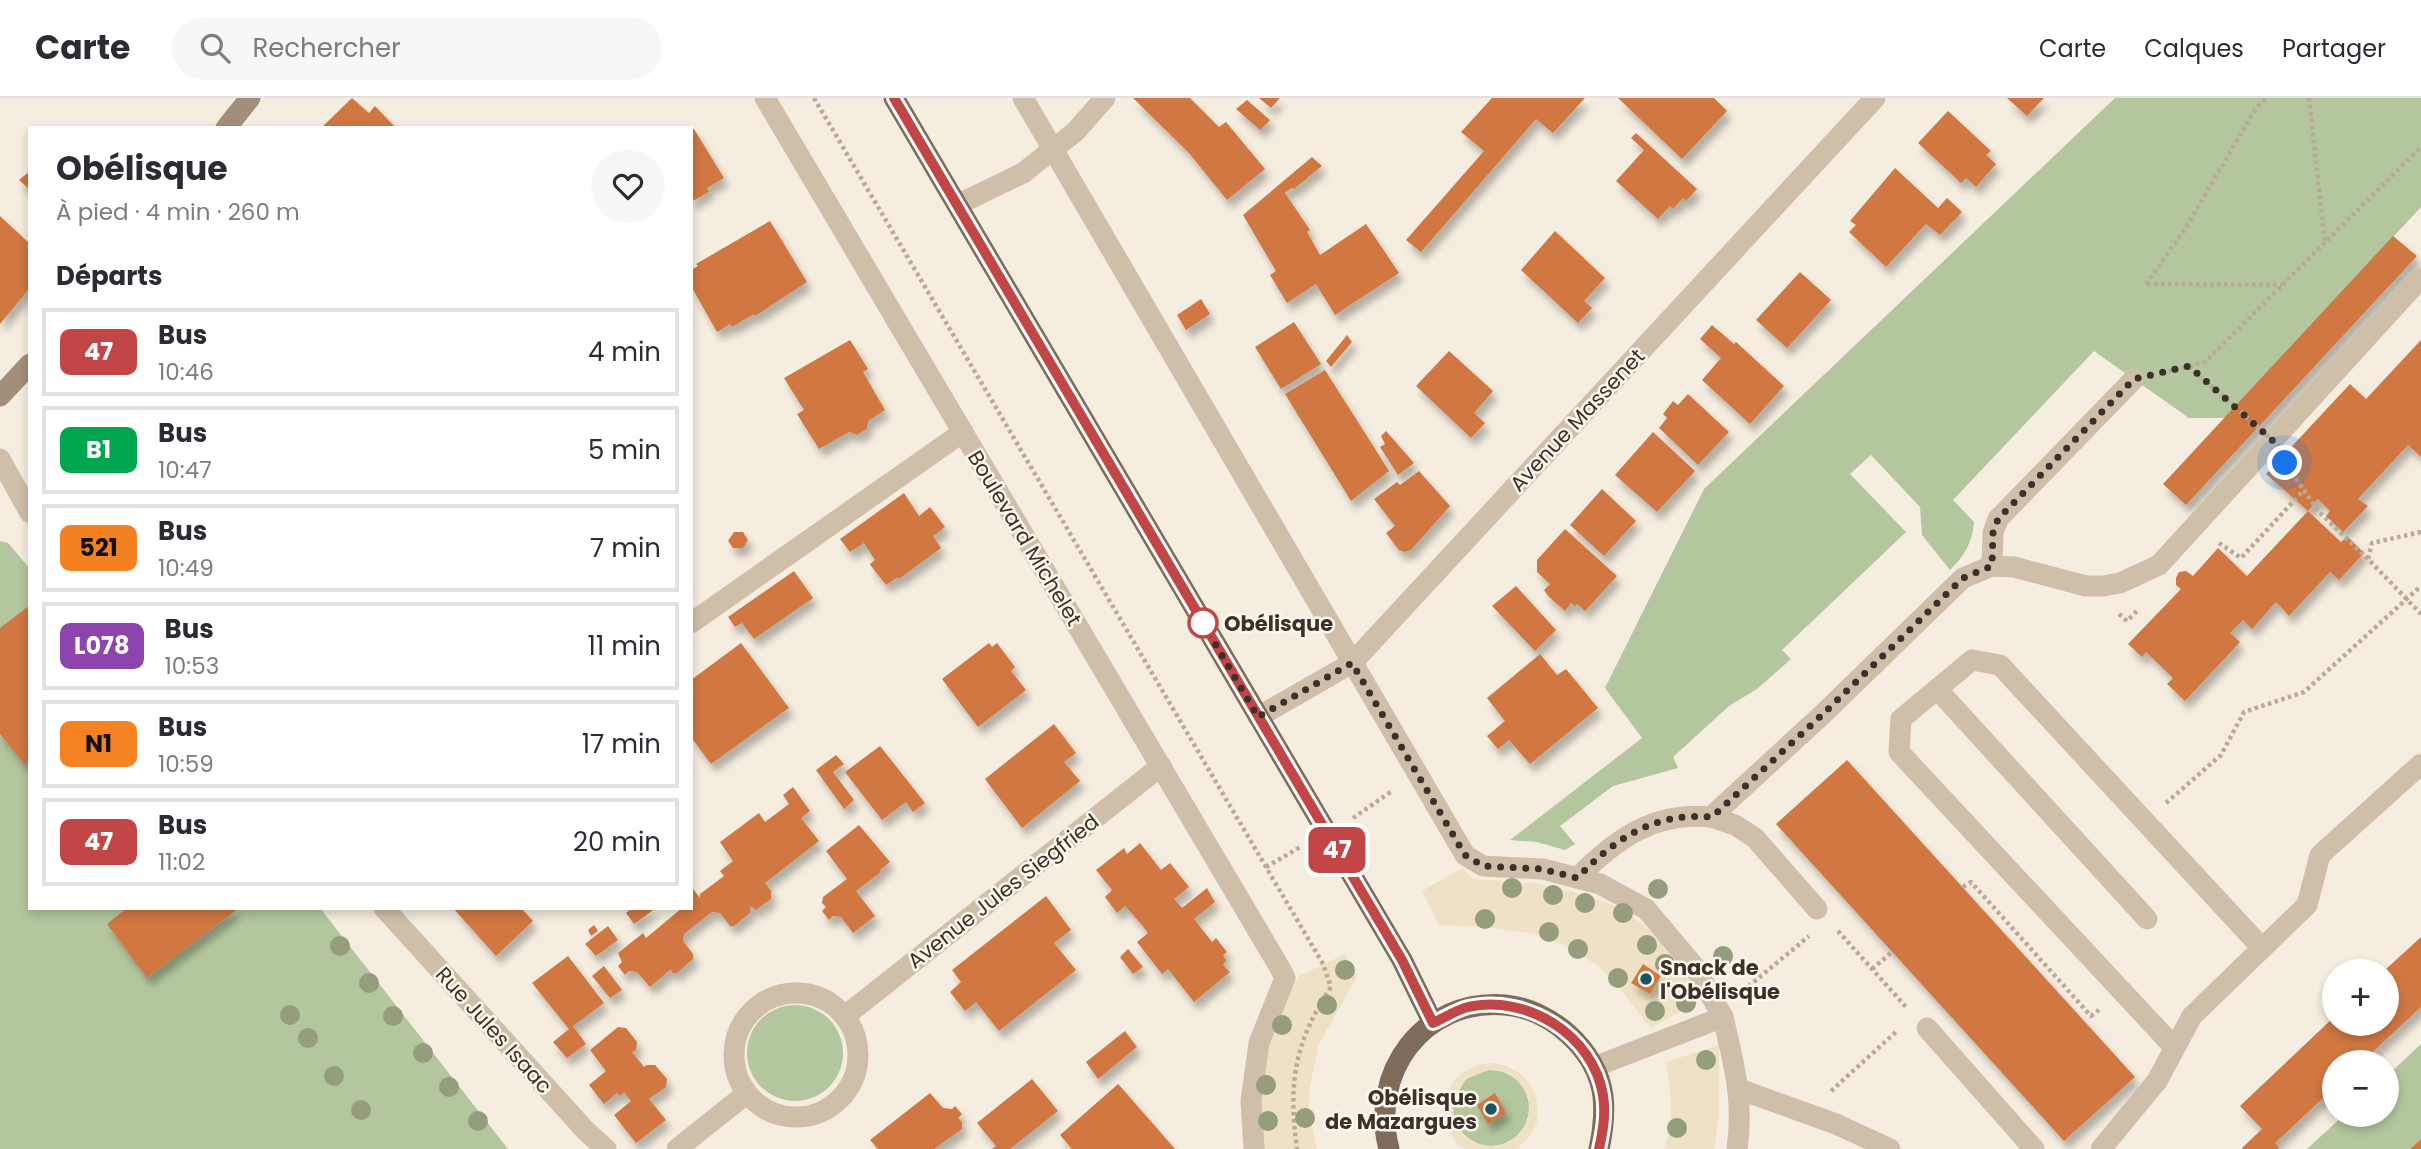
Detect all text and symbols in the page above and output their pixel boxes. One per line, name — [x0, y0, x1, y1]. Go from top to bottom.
search box — [172, 17, 662, 80]
text: Carte — [35, 24, 130, 71]
icon: search — [196, 29, 234, 67]
text: Rechercher — [252, 30, 401, 66]
text: Carte — [2039, 32, 2106, 65]
text: Calques — [2144, 32, 2244, 65]
text: Partager — [2282, 32, 2386, 65]
text: Obélisque — [56, 145, 228, 192]
button: heart — [591, 149, 665, 223]
text: À pied · 4 min · 260 m — [56, 196, 300, 228]
text: Départs — [56, 258, 162, 294]
text: Bus — [158, 317, 207, 353]
text: 4 min — [588, 334, 661, 370]
text: 47 — [84, 335, 113, 368]
street label: Avenue Massenet — [1503, 342, 1651, 498]
text: 10:46 — [158, 356, 214, 388]
text: Bus — [158, 415, 207, 451]
text: 5 min — [588, 432, 661, 468]
text: B1 — [86, 433, 111, 466]
street label: Boulevard Michelet — [961, 445, 1089, 631]
your location — [2267, 445, 2302, 480]
text: 10:47 — [158, 454, 212, 486]
text: Bus — [158, 513, 207, 549]
text: 7 min — [590, 530, 661, 566]
text: 521 — [79, 531, 118, 564]
text: 10:49 — [158, 552, 214, 584]
marker: Obélisque — [1188, 608, 1218, 638]
place label: Obélisque — [1224, 609, 1333, 638]
text: Bus — [165, 611, 214, 647]
text: 11 min — [588, 628, 661, 664]
text: L078 — [74, 629, 130, 662]
text: 10:53 — [165, 650, 219, 682]
text: Bus — [158, 709, 207, 745]
text: 17 min — [582, 726, 661, 762]
text: N1 — [85, 727, 112, 760]
text: 10:59 — [158, 748, 214, 780]
text: Bus — [158, 807, 207, 843]
street label: Avenue Jules Siegfried — [901, 807, 1105, 975]
text: 20 min — [573, 824, 661, 860]
text: 47 — [84, 825, 113, 858]
line badge: 47 — [1306, 827, 1368, 873]
text: 47 — [1322, 833, 1352, 866]
text: 11:02 — [158, 846, 205, 878]
place label: Snack de l'Obélisque — [1660, 953, 1780, 1006]
map controls — [2322, 959, 2399, 1127]
button: + — [2322, 959, 2399, 1036]
street label: Rue Jules Isaac — [429, 960, 559, 1100]
marker: Snack de l'Obélisque — [1638, 971, 1654, 987]
button: − — [2322, 1050, 2399, 1127]
place label: Obélisque de Mazargues — [1325, 1083, 1477, 1136]
marker: Obélisque de Mazargues — [1483, 1101, 1499, 1117]

